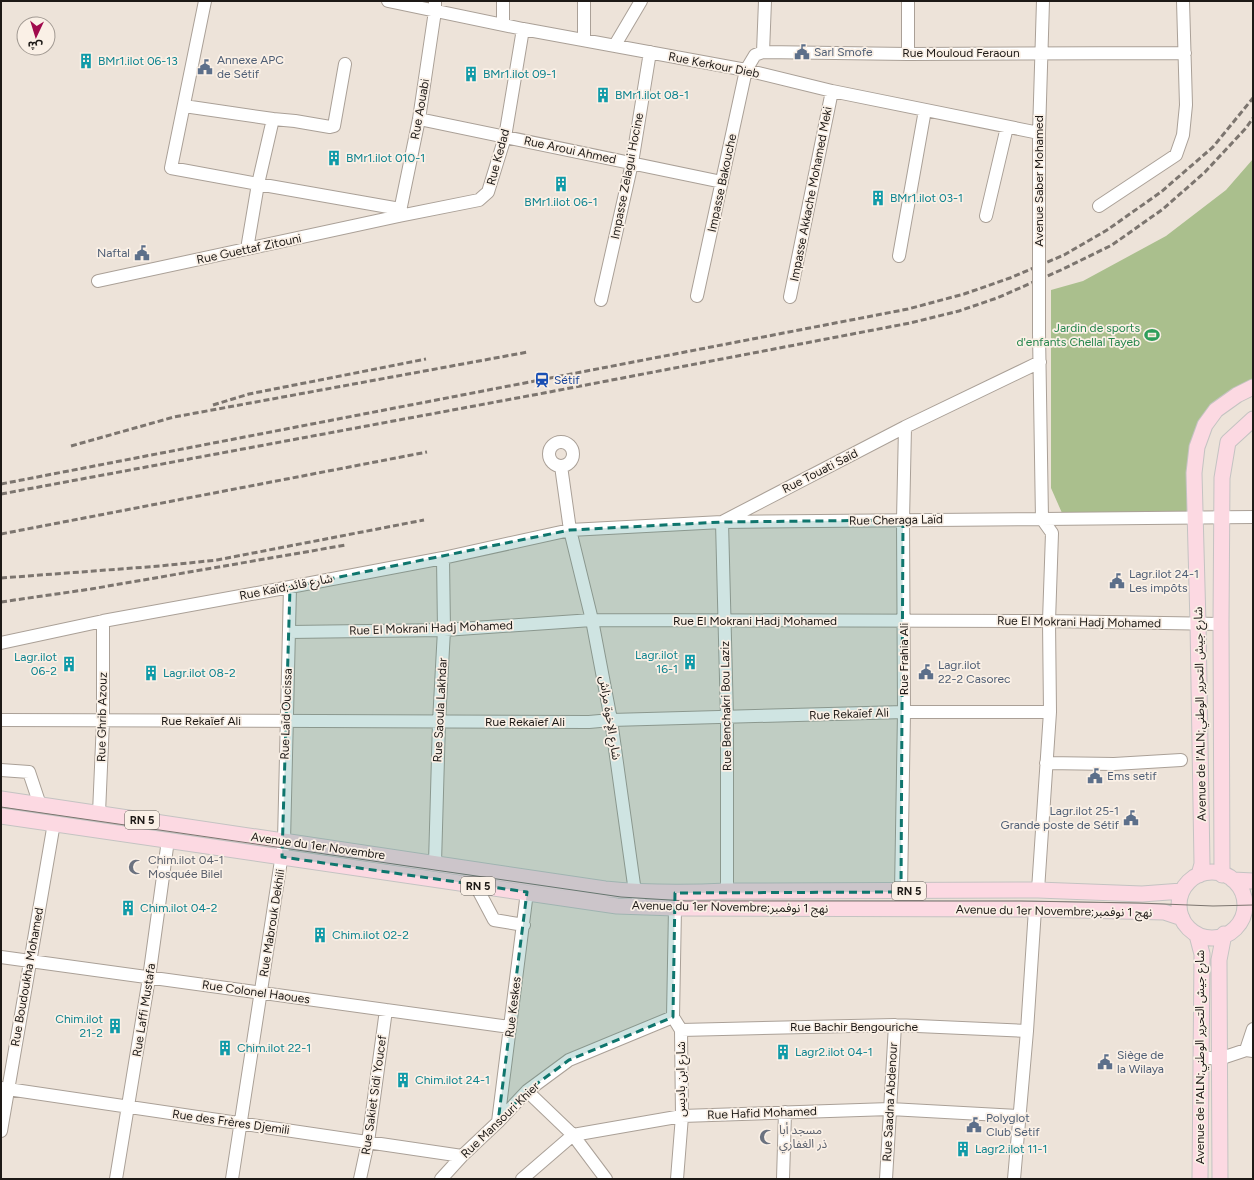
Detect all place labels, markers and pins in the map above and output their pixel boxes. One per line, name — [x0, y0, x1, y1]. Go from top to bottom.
public building icon: Sarl Smofe — [793, 43, 811, 61]
place label: Sarl Smofe — [814, 45, 873, 59]
building icon: BMr1.ilot 06-13 — [77, 52, 95, 70]
place label: Annexe APC de Sétif — [217, 53, 284, 81]
place label: BMr1.ilot 06-13 — [98, 54, 178, 68]
public building icon: Annexe APC de Sétif — [196, 58, 214, 76]
building icon: BMr1.ilot 09-1 — [462, 65, 480, 83]
place label: BMr1.ilot 09-1 — [483, 67, 556, 81]
building icon: BMr1.ilot 08-1 — [594, 86, 612, 104]
place label: BMr1.ilot 08-1 — [615, 88, 689, 102]
building icon: BMr1.ilot 010-1 — [325, 149, 343, 167]
place label: BMr1.ilot 010-1 — [346, 151, 425, 165]
building icon: BMr1.ilot 06-1 — [552, 175, 570, 193]
building icon: BMr1.ilot 03-1 — [869, 189, 887, 207]
place label: BMr1.ilot 03-1 — [890, 191, 963, 205]
place label: BMr1.ilot 06-1 — [524, 195, 598, 209]
public building icon: Naftal — [133, 244, 151, 262]
place label: Naftal — [97, 246, 130, 260]
place label: Jardin de sports d'enfants Chellal Tayeb — [1016, 321, 1140, 349]
sports icon: Jardin de sports d'enfants Chellal Tayeb — [1143, 326, 1161, 344]
station icon: Sétif — [533, 371, 551, 389]
place label: Sétif — [554, 373, 580, 387]
place label: Lagr.ilot 24-1 Les impôts — [1129, 567, 1199, 595]
public building icon: Lagr.ilot 24-1 Les impôts — [1108, 572, 1126, 590]
place label: Lagr.ilot 16-1 — [635, 648, 678, 676]
place label: Lagr.ilot 06-2 — [14, 650, 57, 678]
building icon: Lagr.ilot 16-1 — [681, 653, 699, 671]
building icon: Lagr.ilot 06-2 — [60, 655, 78, 673]
place label: Lagr.ilot 22-2 Casorec — [938, 658, 1011, 686]
public building icon: Lagr.ilot 22-2 Casorec — [917, 663, 935, 681]
building icon: Lagr.ilot 08-2 — [142, 664, 160, 682]
place label: Lagr.ilot 08-2 — [163, 666, 236, 680]
public building icon: Ems setif — [1086, 767, 1104, 785]
place label: Ems setif — [1107, 769, 1157, 783]
place label: Lagr.ilot 25-1 Grande poste de Sétif — [1001, 804, 1120, 832]
public building icon: Lagr.ilot 25-1 Grande poste de Sétif — [1122, 809, 1140, 827]
place label: Chim.ilot 04-1 Mosquée Bilel — [148, 853, 224, 881]
mosque icon: Chim.ilot 04-1 Mosquée Bilel — [127, 858, 145, 876]
building icon: Chim.ilot 04-2 — [119, 899, 137, 917]
place label: Chim.ilot 04-2 — [140, 901, 218, 915]
building icon: Chim.ilot 02-2 — [311, 926, 329, 944]
place label: Chim.ilot 02-2 — [332, 928, 409, 942]
place label: Chim.ilot 21-2 — [55, 1012, 103, 1040]
building icon: Chim.ilot 21-2 — [106, 1017, 124, 1035]
building icon: Chim.ilot 22-1 — [216, 1039, 234, 1057]
place label: Chim.ilot 22-1 — [237, 1041, 311, 1055]
building icon: Lagr2.ilot 04-1 — [774, 1043, 792, 1061]
place label: Lagr2.ilot 04-1 — [795, 1045, 873, 1059]
place label: Siège de la Wilaya — [1117, 1048, 1164, 1076]
public building icon: Siège de la Wilaya — [1096, 1053, 1114, 1071]
building icon: Chim.ilot 24-1 — [394, 1071, 412, 1089]
place label: Chim.ilot 24-1 — [415, 1073, 490, 1087]
place label: Polyglot Club Setif — [986, 1111, 1040, 1139]
public building icon: Polyglot Club Setif — [965, 1116, 983, 1134]
place label: مسجد أبا ذر الغفاري — [779, 1122, 828, 1154]
mosque icon: مسجد أبا ذر الغفاري — [758, 1128, 776, 1146]
building icon: Lagr2.ilot 11-1 — [954, 1140, 972, 1158]
place label: Lagr2.ilot 11-1 — [975, 1142, 1047, 1156]

